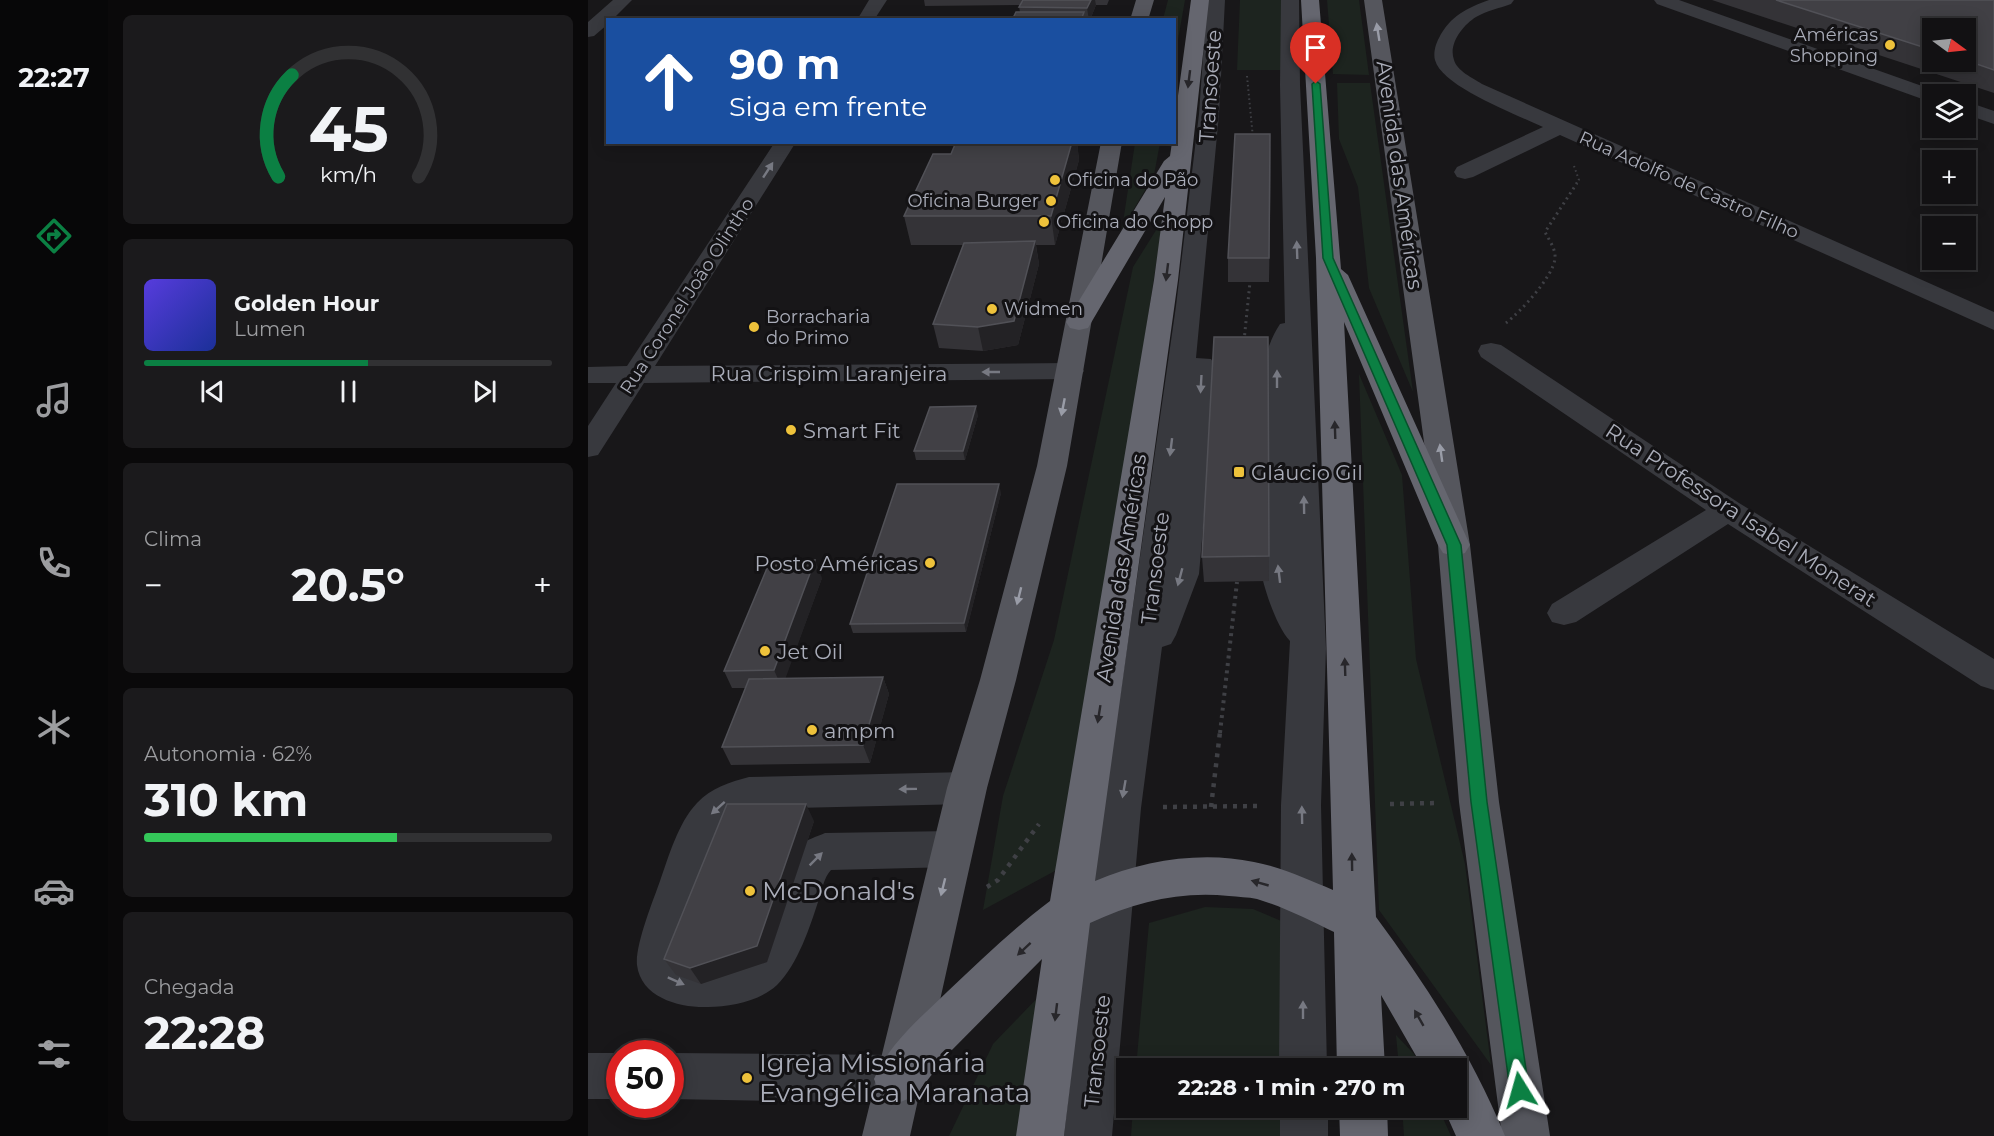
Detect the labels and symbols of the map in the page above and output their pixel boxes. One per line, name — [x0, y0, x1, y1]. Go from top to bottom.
north arrow — [1922, 18, 1976, 72]
pin — [1290, 22, 1341, 84]
one-way arrow — [1374, 22, 1383, 41]
place label: Américas Shopping — [1790, 24, 1878, 67]
street label: Transoeste — [1194, 29, 1226, 143]
marker: Américas Shopping — [1883, 38, 1897, 52]
street label: Avenida das Américas — [1372, 59, 1428, 291]
one-way arrow — [1184, 69, 1194, 88]
street label: Rua Adolfo de Castro Filho — [1576, 127, 1802, 243]
one-way arrow — [763, 162, 774, 178]
place label: Oficina do Pão — [1067, 169, 1198, 191]
marker: Oficina do Pão — [1048, 173, 1062, 187]
place label: Oficina Burger — [907, 190, 1039, 212]
street label: Rua Coronel João Olintho — [615, 194, 759, 398]
marker: Oficina Burger — [1044, 194, 1058, 208]
place label: Oficina do Chopp — [1056, 211, 1213, 233]
marker: Oficina do Chopp — [1037, 215, 1051, 229]
one-way arrow — [1292, 240, 1301, 259]
one-way arrow — [1162, 263, 1172, 282]
place label: Widmen — [1004, 298, 1083, 320]
marker: Widmen — [985, 302, 999, 316]
place label: Borracharia do Primo — [766, 306, 870, 349]
marker: Borracharia do Primo — [747, 320, 761, 334]
street label: Rua Crispim Laranjeira — [711, 361, 947, 386]
one-way arrow — [981, 367, 1000, 377]
one-way arrow — [1272, 369, 1282, 388]
one-way arrow — [1197, 374, 1206, 393]
one-way arrow — [1058, 397, 1067, 416]
place label: Smart Fit — [803, 418, 901, 443]
street label: Rua Professora Isabel Monerat — [1601, 418, 1881, 612]
one-way arrow — [1331, 420, 1340, 439]
marker: Smart Fit — [784, 423, 798, 437]
one-way arrow — [1166, 438, 1175, 457]
one-way arrow — [1436, 443, 1445, 462]
street label: Avenida das Américas — [1091, 452, 1151, 684]
place label: Gláucio Gil — [1251, 460, 1363, 485]
marker: Gláucio Gil — [1232, 465, 1246, 479]
one-way arrow — [1299, 496, 1309, 515]
street label: Transoeste — [1136, 510, 1174, 626]
place label: Posto Américas — [755, 551, 918, 576]
marker: Posto Américas — [923, 556, 937, 570]
one-way arrow — [1275, 564, 1284, 583]
one-way arrow — [1175, 568, 1184, 586]
one-way arrow — [1014, 587, 1024, 606]
place label: Jet Oil — [776, 639, 843, 664]
marker: Jet Oil — [758, 644, 772, 658]
one-way arrow — [1340, 657, 1349, 676]
one-way arrow — [1094, 705, 1103, 724]
place label: ampm — [824, 718, 895, 743]
marker: ampm — [805, 723, 819, 737]
one-way arrow — [1119, 780, 1128, 799]
one-way arrow — [899, 784, 918, 794]
one-way arrow — [710, 801, 725, 815]
one-way arrow — [1297, 805, 1306, 824]
one-way arrow — [809, 852, 824, 866]
one-way arrow — [1347, 852, 1357, 871]
place label: McDonald's — [762, 875, 915, 907]
one-way arrow — [938, 877, 948, 896]
one-way arrow — [1251, 878, 1269, 887]
marker: McDonald's — [743, 884, 757, 898]
one-way arrow — [1017, 941, 1031, 955]
one-way arrow — [668, 976, 686, 986]
street label: Transoeste — [1079, 993, 1115, 1109]
one-way arrow — [1298, 1000, 1308, 1019]
one-way arrow — [1052, 1002, 1061, 1021]
one-way arrow — [1414, 1010, 1425, 1026]
speed limit sign: 50 — [606, 1040, 684, 1118]
place label: Igreja Missionária Evangélica Maranata — [759, 1047, 1030, 1109]
position arrow — [1488, 1058, 1552, 1122]
marker: Igreja Missionária Evangélica Maranata — [740, 1071, 754, 1085]

